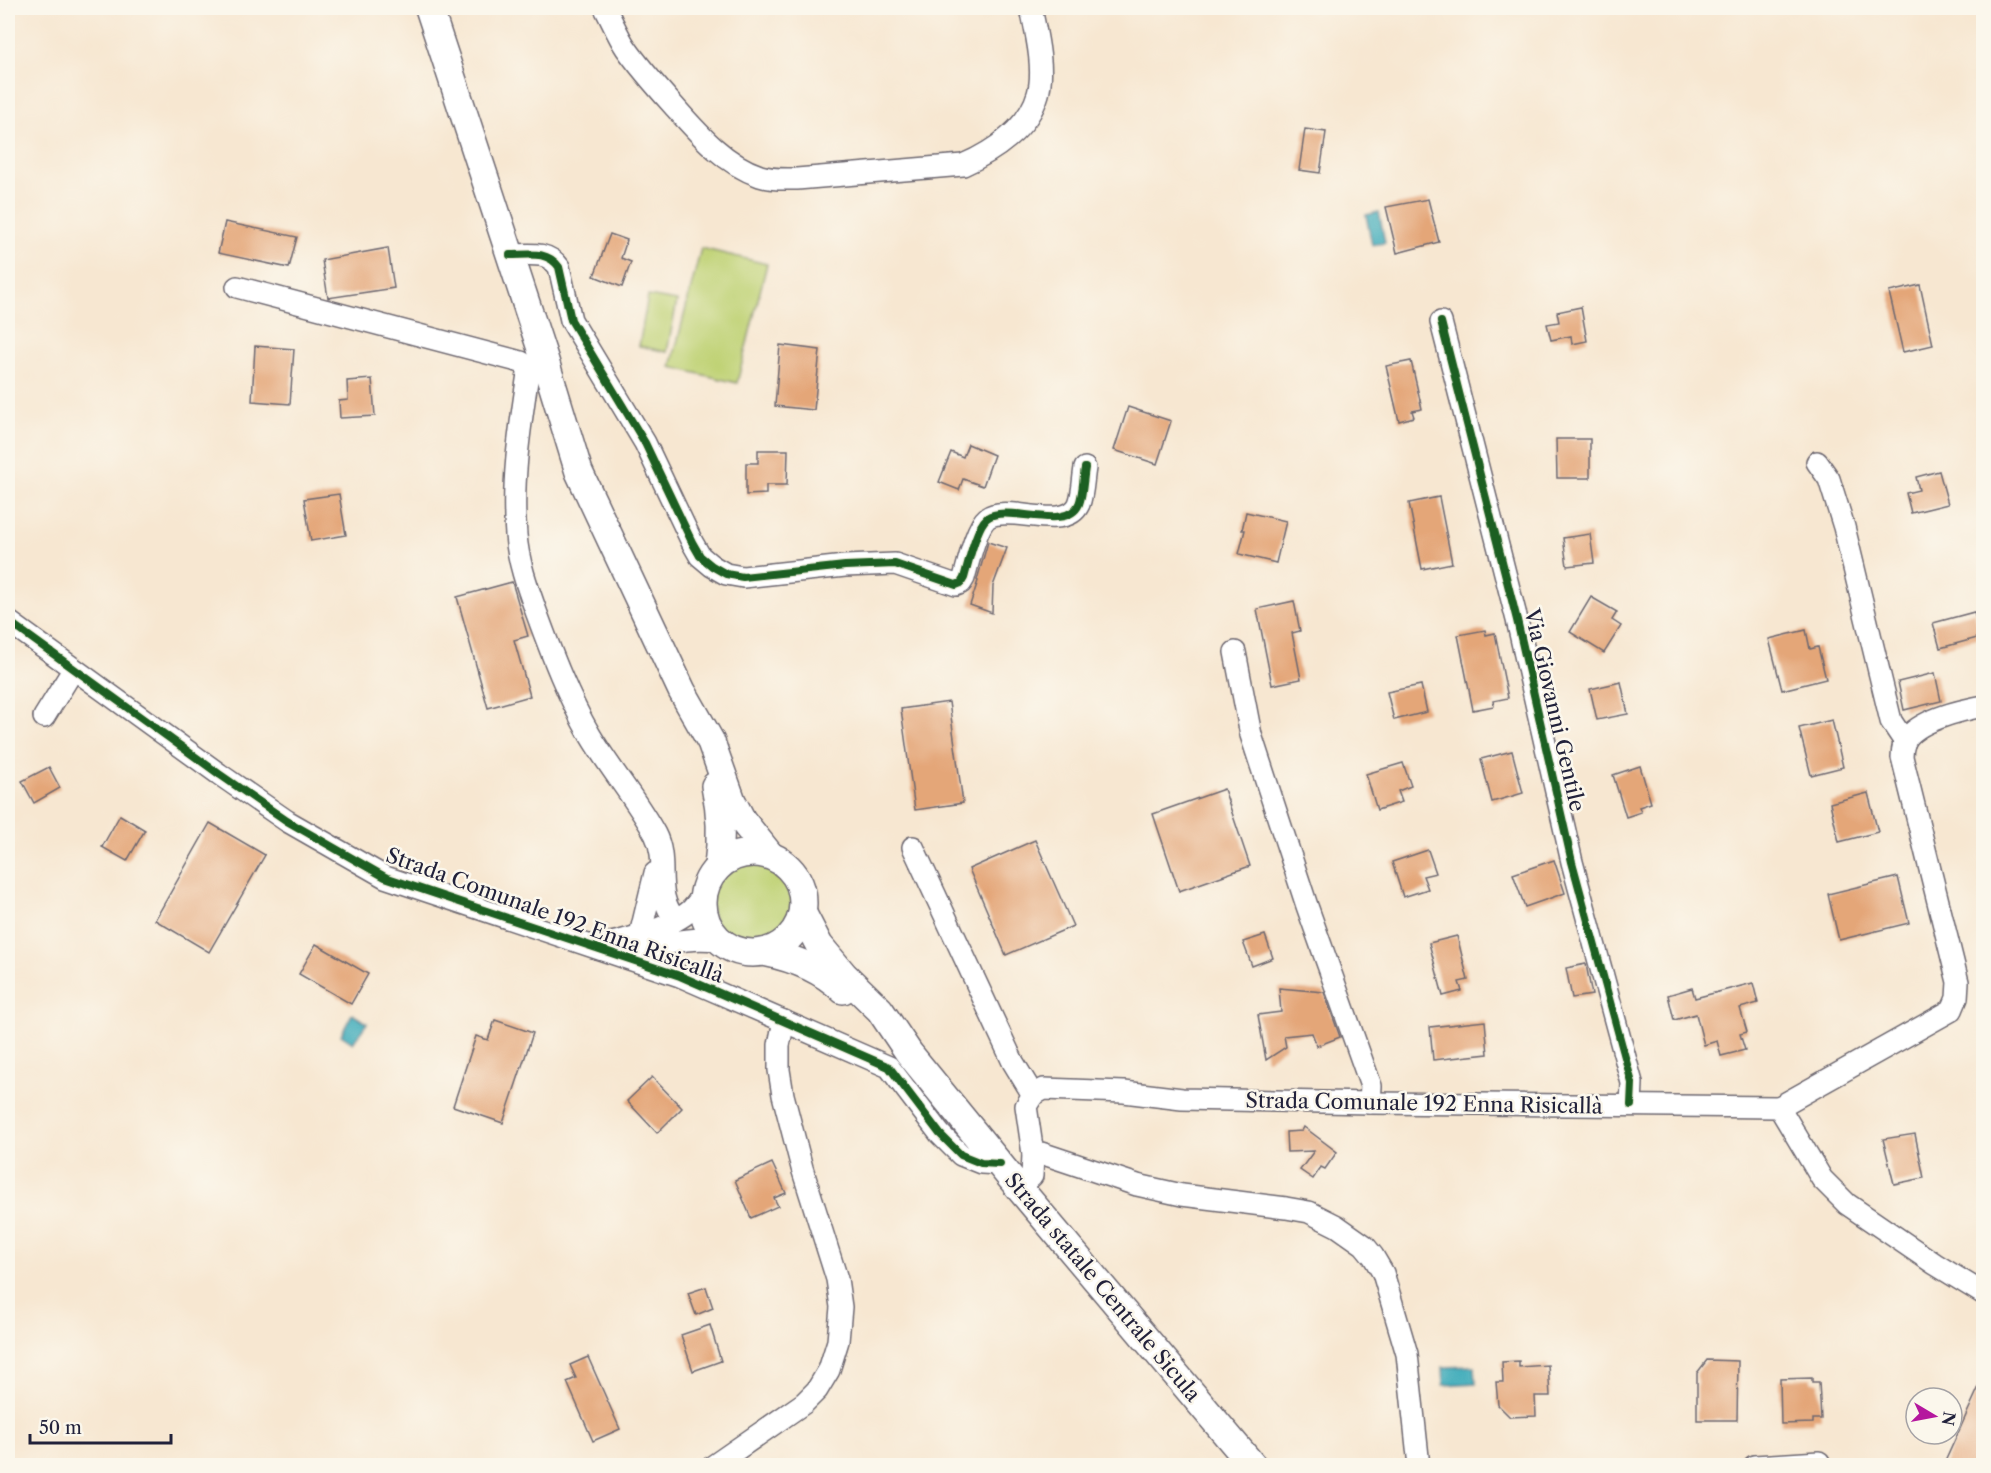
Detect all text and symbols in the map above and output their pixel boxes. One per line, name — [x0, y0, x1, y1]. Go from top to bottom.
street label: Via Giovanni Gentile — [1519, 605, 1590, 814]
street label: Strada Comunale 192 Enna Risicallà — [383, 842, 728, 988]
street label: Strada Comunale 192 Enna Risicallà — [1245, 1087, 1604, 1119]
street label: Strada statale Centrale Sicula — [1000, 1168, 1207, 1407]
north arrow — [1904, 1386, 1964, 1446]
scale bar — [30, 1407, 171, 1445]
text: N — [1938, 1410, 1960, 1427]
text: 50 m — [39, 1417, 82, 1439]

